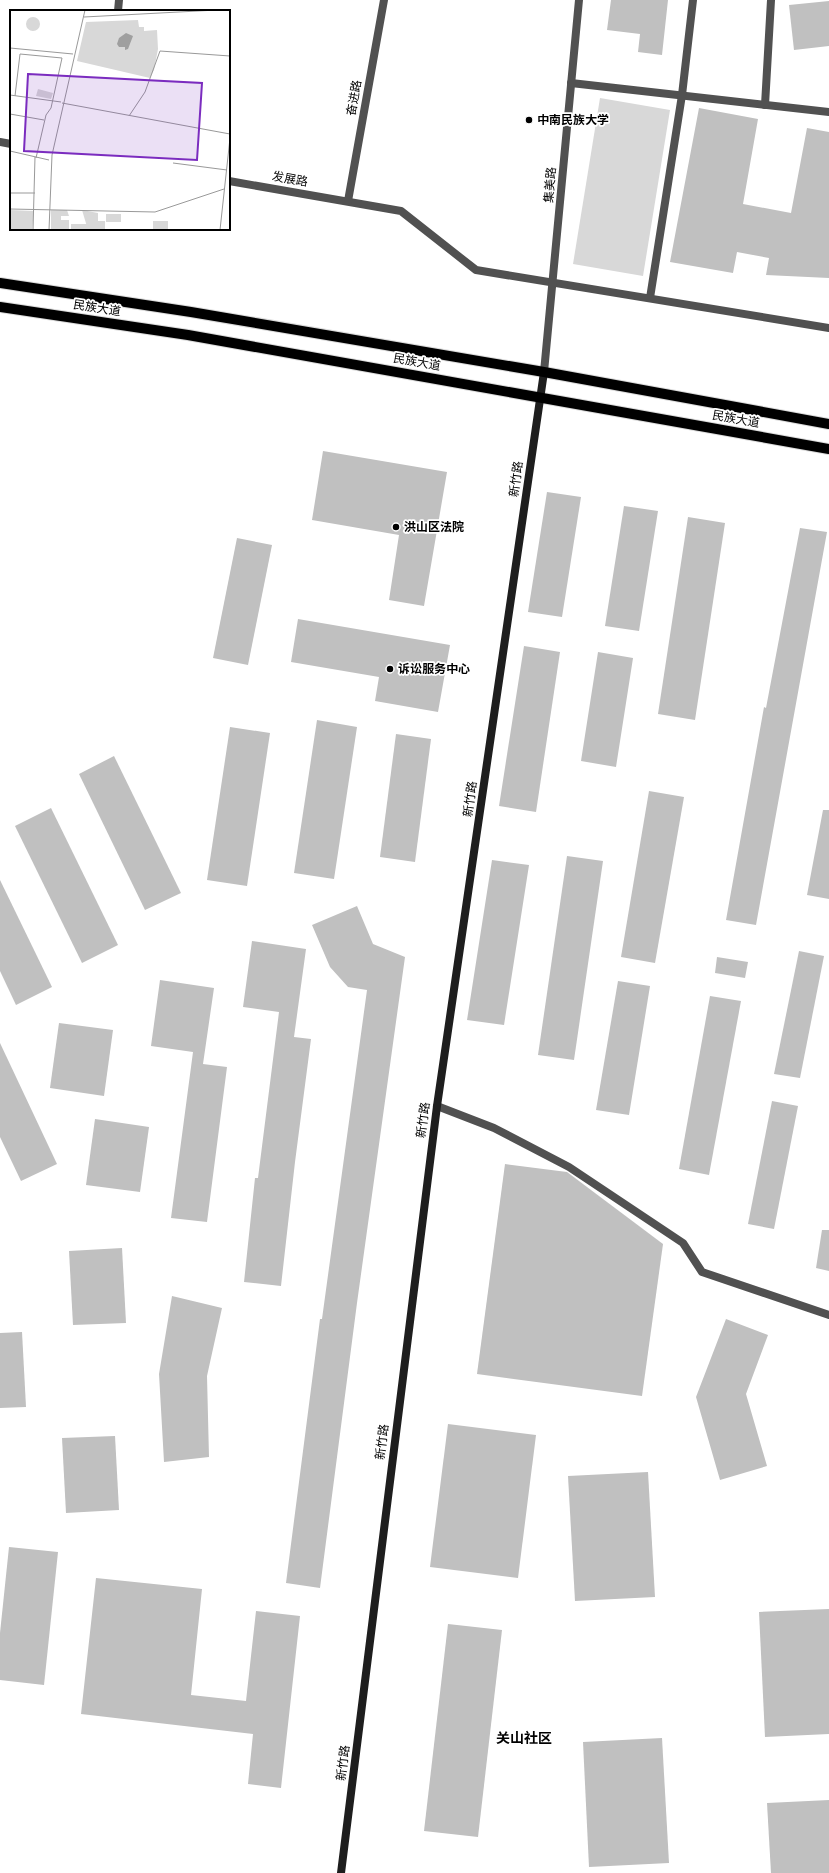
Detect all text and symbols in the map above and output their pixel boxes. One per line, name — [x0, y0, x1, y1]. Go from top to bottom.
inset map — [10, 10, 230, 230]
street label: 奋进路 — [344, 79, 364, 117]
place label: 中南民族大学 — [537, 113, 609, 127]
marker: 中南民族大学 — [524, 115, 534, 125]
street label: 集美路 — [541, 166, 559, 204]
street label: 发展路 — [271, 169, 309, 189]
street label: 民族大道 — [72, 297, 122, 319]
street label: 民族大道 — [392, 351, 442, 373]
street label: 民族大道 — [711, 408, 761, 430]
street label: 新竹路 — [507, 460, 525, 498]
place label: 洪山区法院 — [404, 520, 464, 534]
marker: 洪山区法院 — [391, 522, 401, 532]
place label: 诉讼服务中心 — [398, 662, 470, 676]
marker: 诉讼服务中心 — [385, 664, 395, 674]
street label: 新竹路 — [461, 780, 479, 818]
street label: 新竹路 — [414, 1101, 432, 1139]
street label: 新竹路 — [373, 1423, 391, 1461]
district label: 关山社区 — [496, 1730, 552, 1746]
street label: 新竹路 — [334, 1744, 352, 1782]

